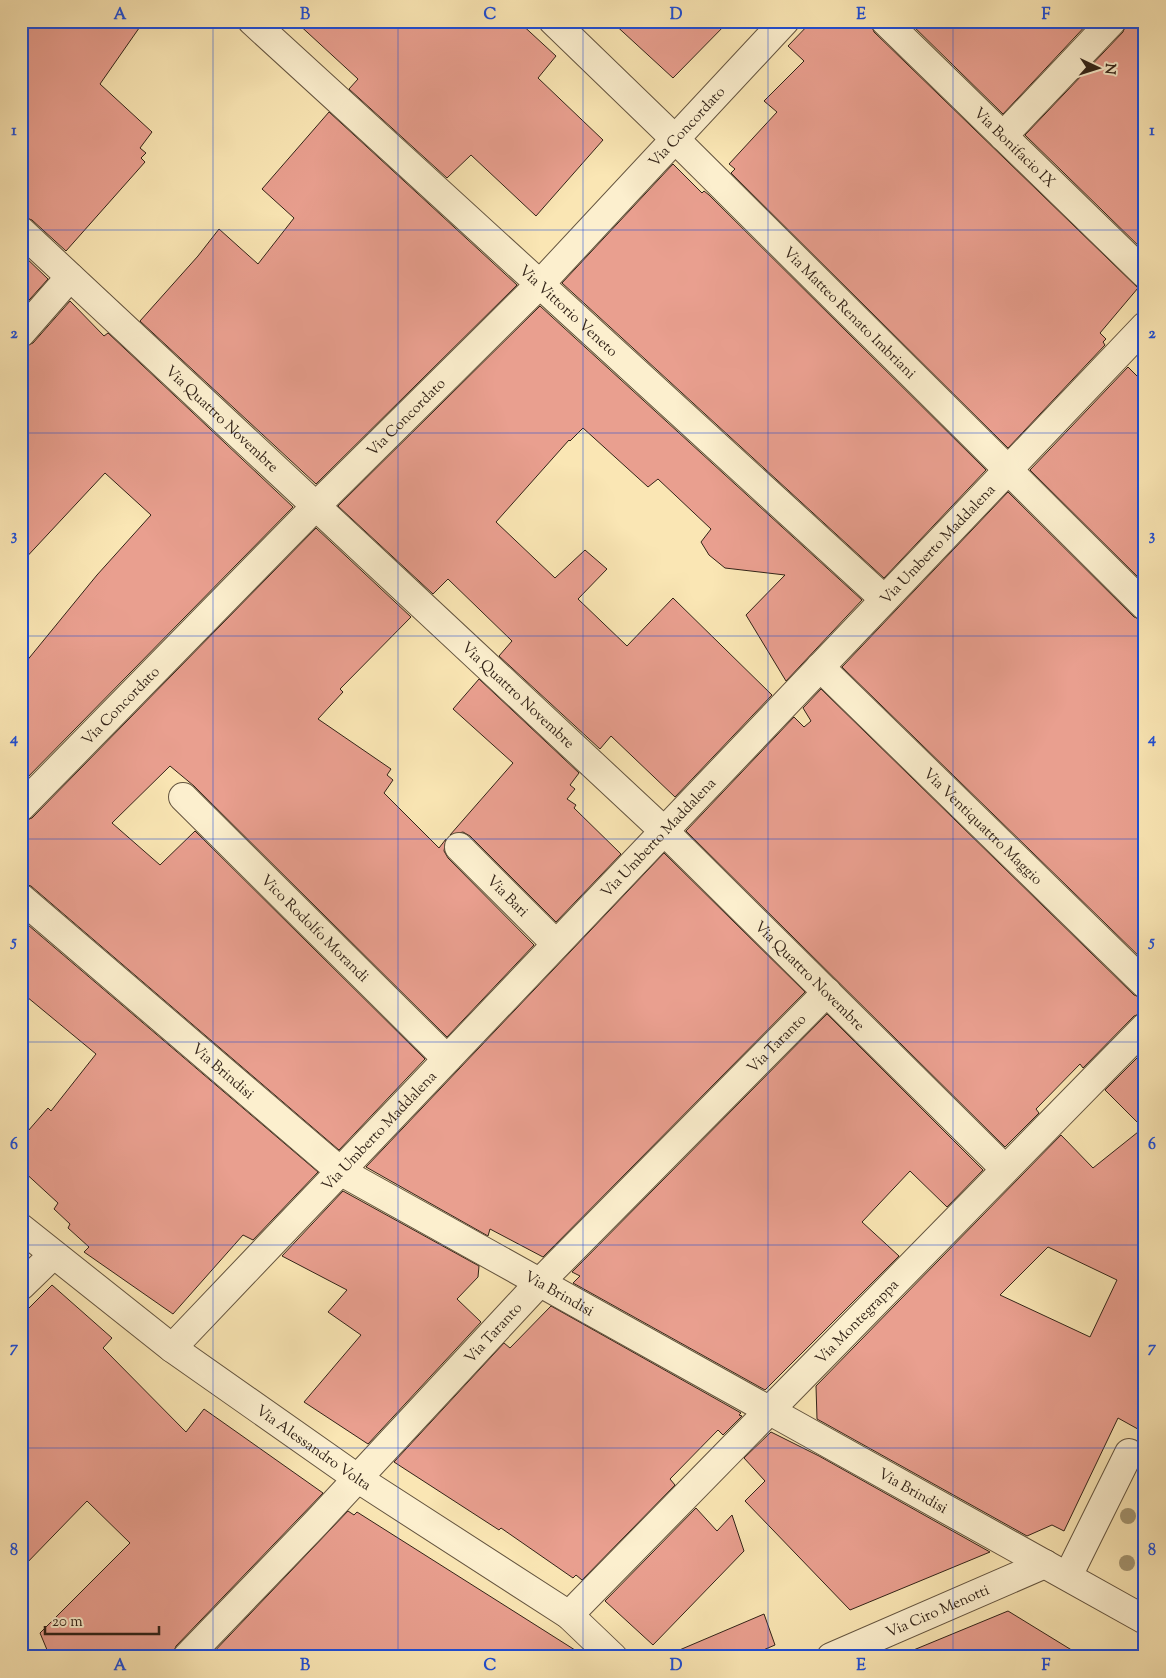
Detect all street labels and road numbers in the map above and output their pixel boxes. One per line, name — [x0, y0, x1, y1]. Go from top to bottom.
street label: Via Concordato — [645, 83, 731, 173]
street label: Via Bonifacio IX — [968, 103, 1059, 193]
street label: Via Matteo Renato Imbriani — [777, 243, 920, 384]
street label: Via Vittorio Veneto — [513, 261, 622, 362]
street label: Via Quattro Novembre — [160, 362, 282, 478]
street label: Via Concordato — [363, 374, 451, 462]
street label: Via Umberto Maddalena — [876, 480, 1001, 610]
street label: Via Quattro Novembre — [456, 638, 578, 754]
street label: Via Concordato — [78, 662, 165, 751]
street label: Via Ventiquattro Maggio — [918, 764, 1047, 891]
street label: Via Umberto Maddalena — [597, 774, 722, 903]
street label: Vico Rodolfo Morandi — [255, 871, 373, 988]
street label: Via Bari — [481, 871, 532, 923]
street label: Via Quattro Novembre — [749, 917, 869, 1036]
street label: Via Taranto — [743, 1010, 812, 1079]
street label: Via Brindisi — [186, 1039, 258, 1105]
street label: Via Umberto Maddalena — [318, 1067, 442, 1196]
street label: Via Brindisi — [520, 1267, 597, 1322]
street label: Via Montegrappa — [811, 1275, 904, 1370]
street label: Via Taranto — [461, 1299, 528, 1369]
street label: Via Alessandro Volta — [251, 1401, 375, 1496]
street label: Via Brindisi — [874, 1464, 951, 1520]
street label: Via Ciro Menotti — [883, 1580, 993, 1644]

